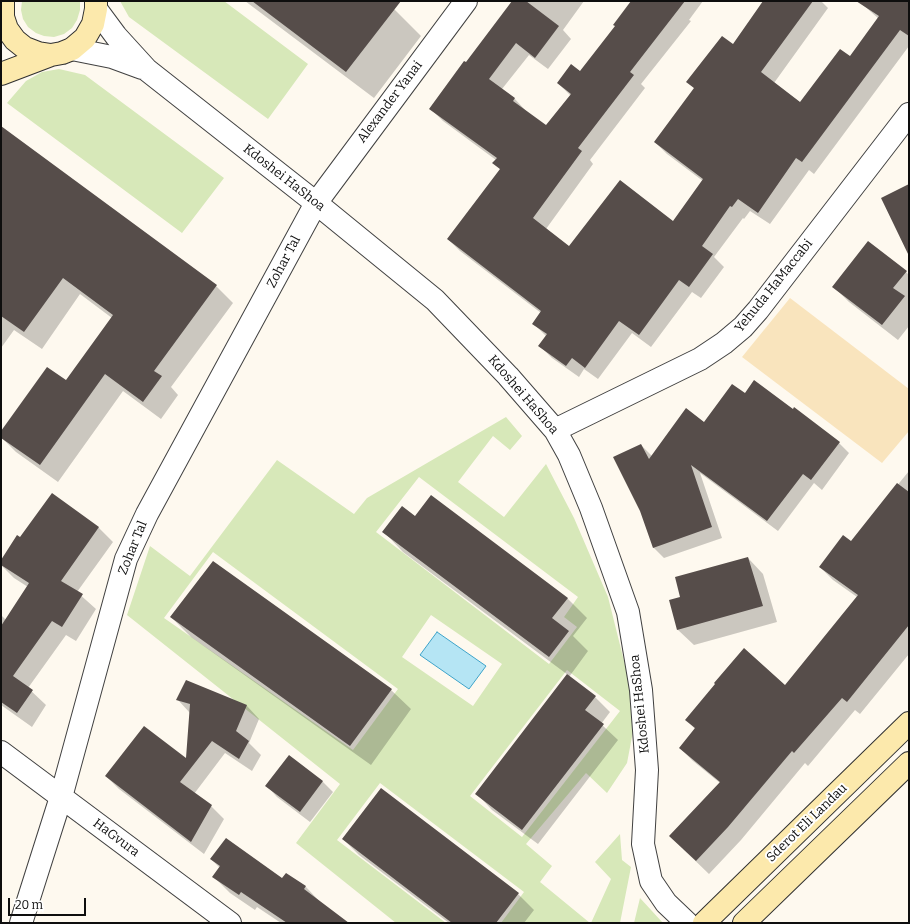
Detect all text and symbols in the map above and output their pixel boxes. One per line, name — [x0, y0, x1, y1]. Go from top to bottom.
street label: Alexander Yanai — [354, 58, 426, 146]
street label: Kdoshei HaShoa — [240, 141, 328, 215]
street label: Zohar Tal — [264, 233, 304, 291]
street label: Yehuda HaMaccabi — [732, 236, 816, 336]
street label: Kdoshei HaShoa — [484, 352, 562, 438]
street label: Zohar Tal — [115, 519, 151, 577]
street label: Kdoshei HaShoa — [627, 654, 653, 754]
street label: Sderot Eli Landau — [763, 781, 851, 865]
street label: HaGvura — [90, 816, 142, 860]
scale bar — [10, 890, 88, 916]
text: 20 m — [15, 898, 43, 912]

